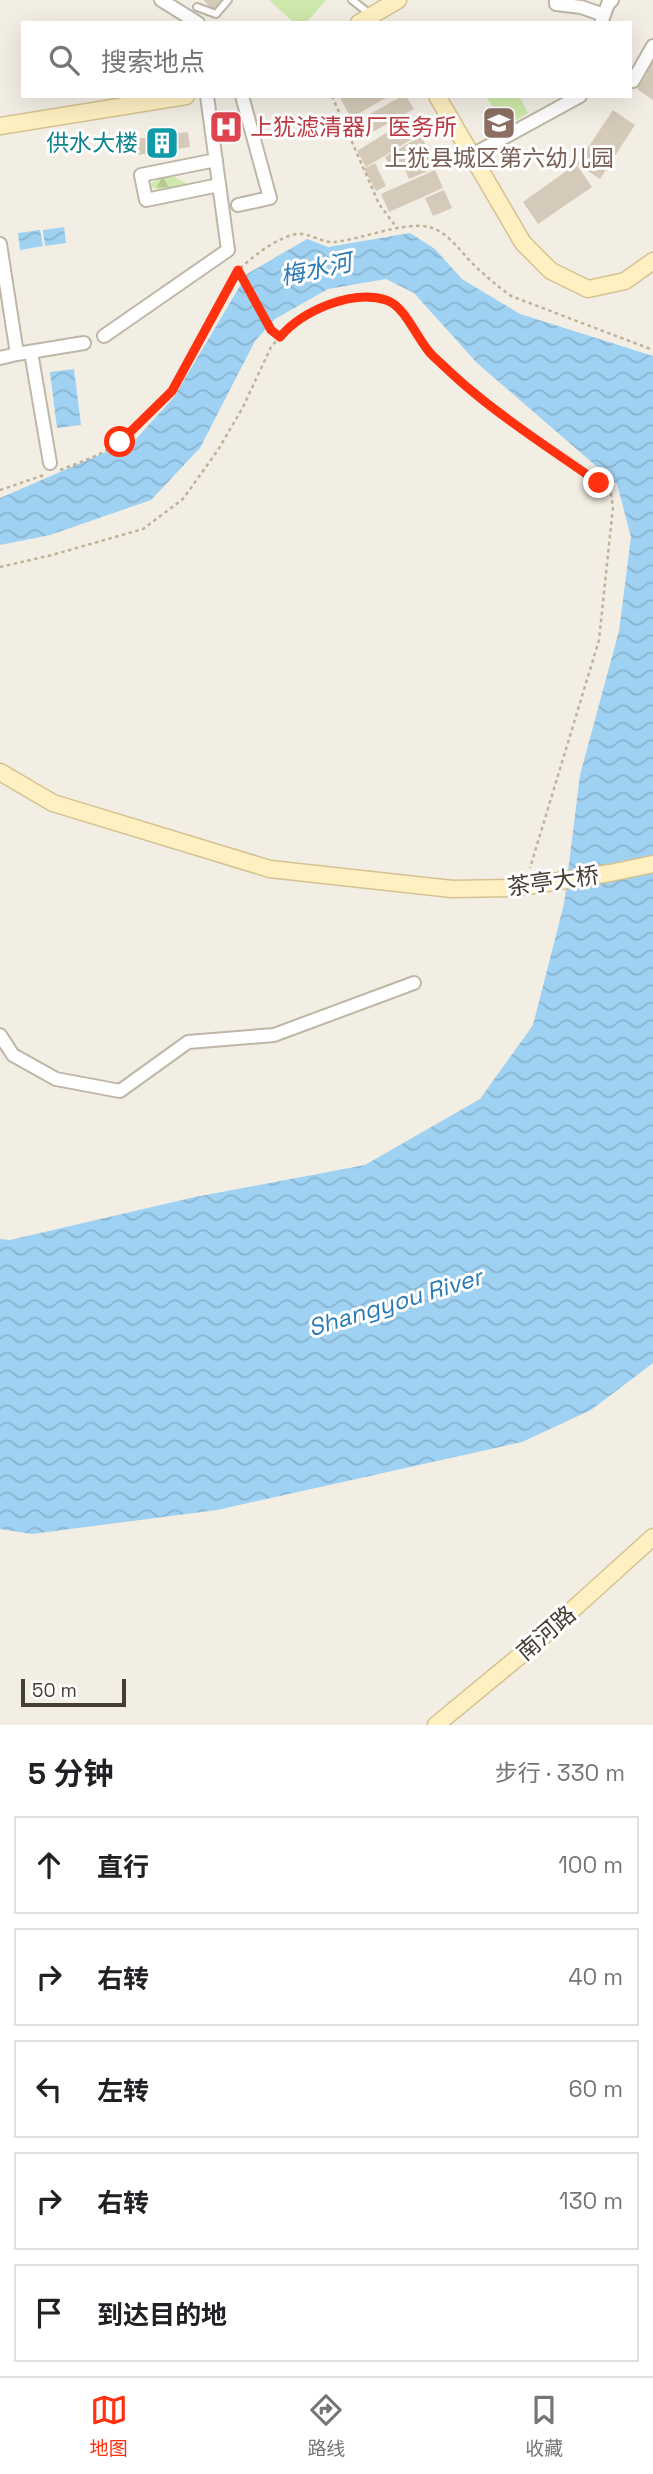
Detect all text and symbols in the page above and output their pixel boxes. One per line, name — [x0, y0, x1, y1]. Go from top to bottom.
search box — [21, 21, 632, 98]
icon: search — [45, 41, 83, 79]
text: 搜索地点 — [101, 45, 205, 79]
school or university icon: 上犹县城区第六幼儿园 — [480, 104, 518, 142]
hospital icon: 上犹滤清器厂医务所 — [207, 108, 245, 146]
place label: 上犹滤清器厂医务所 — [250, 112, 457, 142]
building icon: 供水大楼 — [143, 124, 181, 162]
place label: 供水大楼 — [46, 128, 138, 158]
place label: 上犹县城区第六幼儿园 — [384, 143, 614, 173]
water label: 梅水河 — [278, 246, 358, 292]
route start — [104, 426, 135, 457]
route end — [583, 467, 614, 498]
street label: 茶亭大桥 — [505, 860, 601, 902]
water label: Shangyou River — [304, 1260, 489, 1343]
street label: 南河路 — [510, 1599, 582, 1667]
scale bar — [21, 1676, 126, 1708]
text: 50 m — [32, 1678, 77, 1703]
text: 5 分钟 — [28, 1754, 114, 1793]
text: 步行 · 330 m — [495, 1758, 625, 1788]
icon: ahead — [30, 1846, 68, 1884]
text: 直行 — [97, 1850, 149, 1884]
text: 100 m — [558, 1850, 623, 1880]
icon: right — [30, 1958, 68, 1996]
text: 右转 — [97, 1962, 149, 1996]
text: 40 m — [568, 1962, 623, 1992]
icon: left — [30, 2070, 68, 2108]
text: 左转 — [97, 2074, 149, 2108]
text: 60 m — [568, 2074, 623, 2104]
icon: right — [30, 2182, 68, 2220]
text: 右转 — [97, 2186, 149, 2220]
text: 130 m — [559, 2186, 623, 2216]
icon: arrive — [30, 2294, 68, 2332]
text: 到达目的地 — [97, 2298, 227, 2332]
tab: 地图 — [90, 2391, 128, 2461]
tab: 路线 — [307, 2391, 345, 2461]
tab: 收藏 — [525, 2391, 563, 2461]

